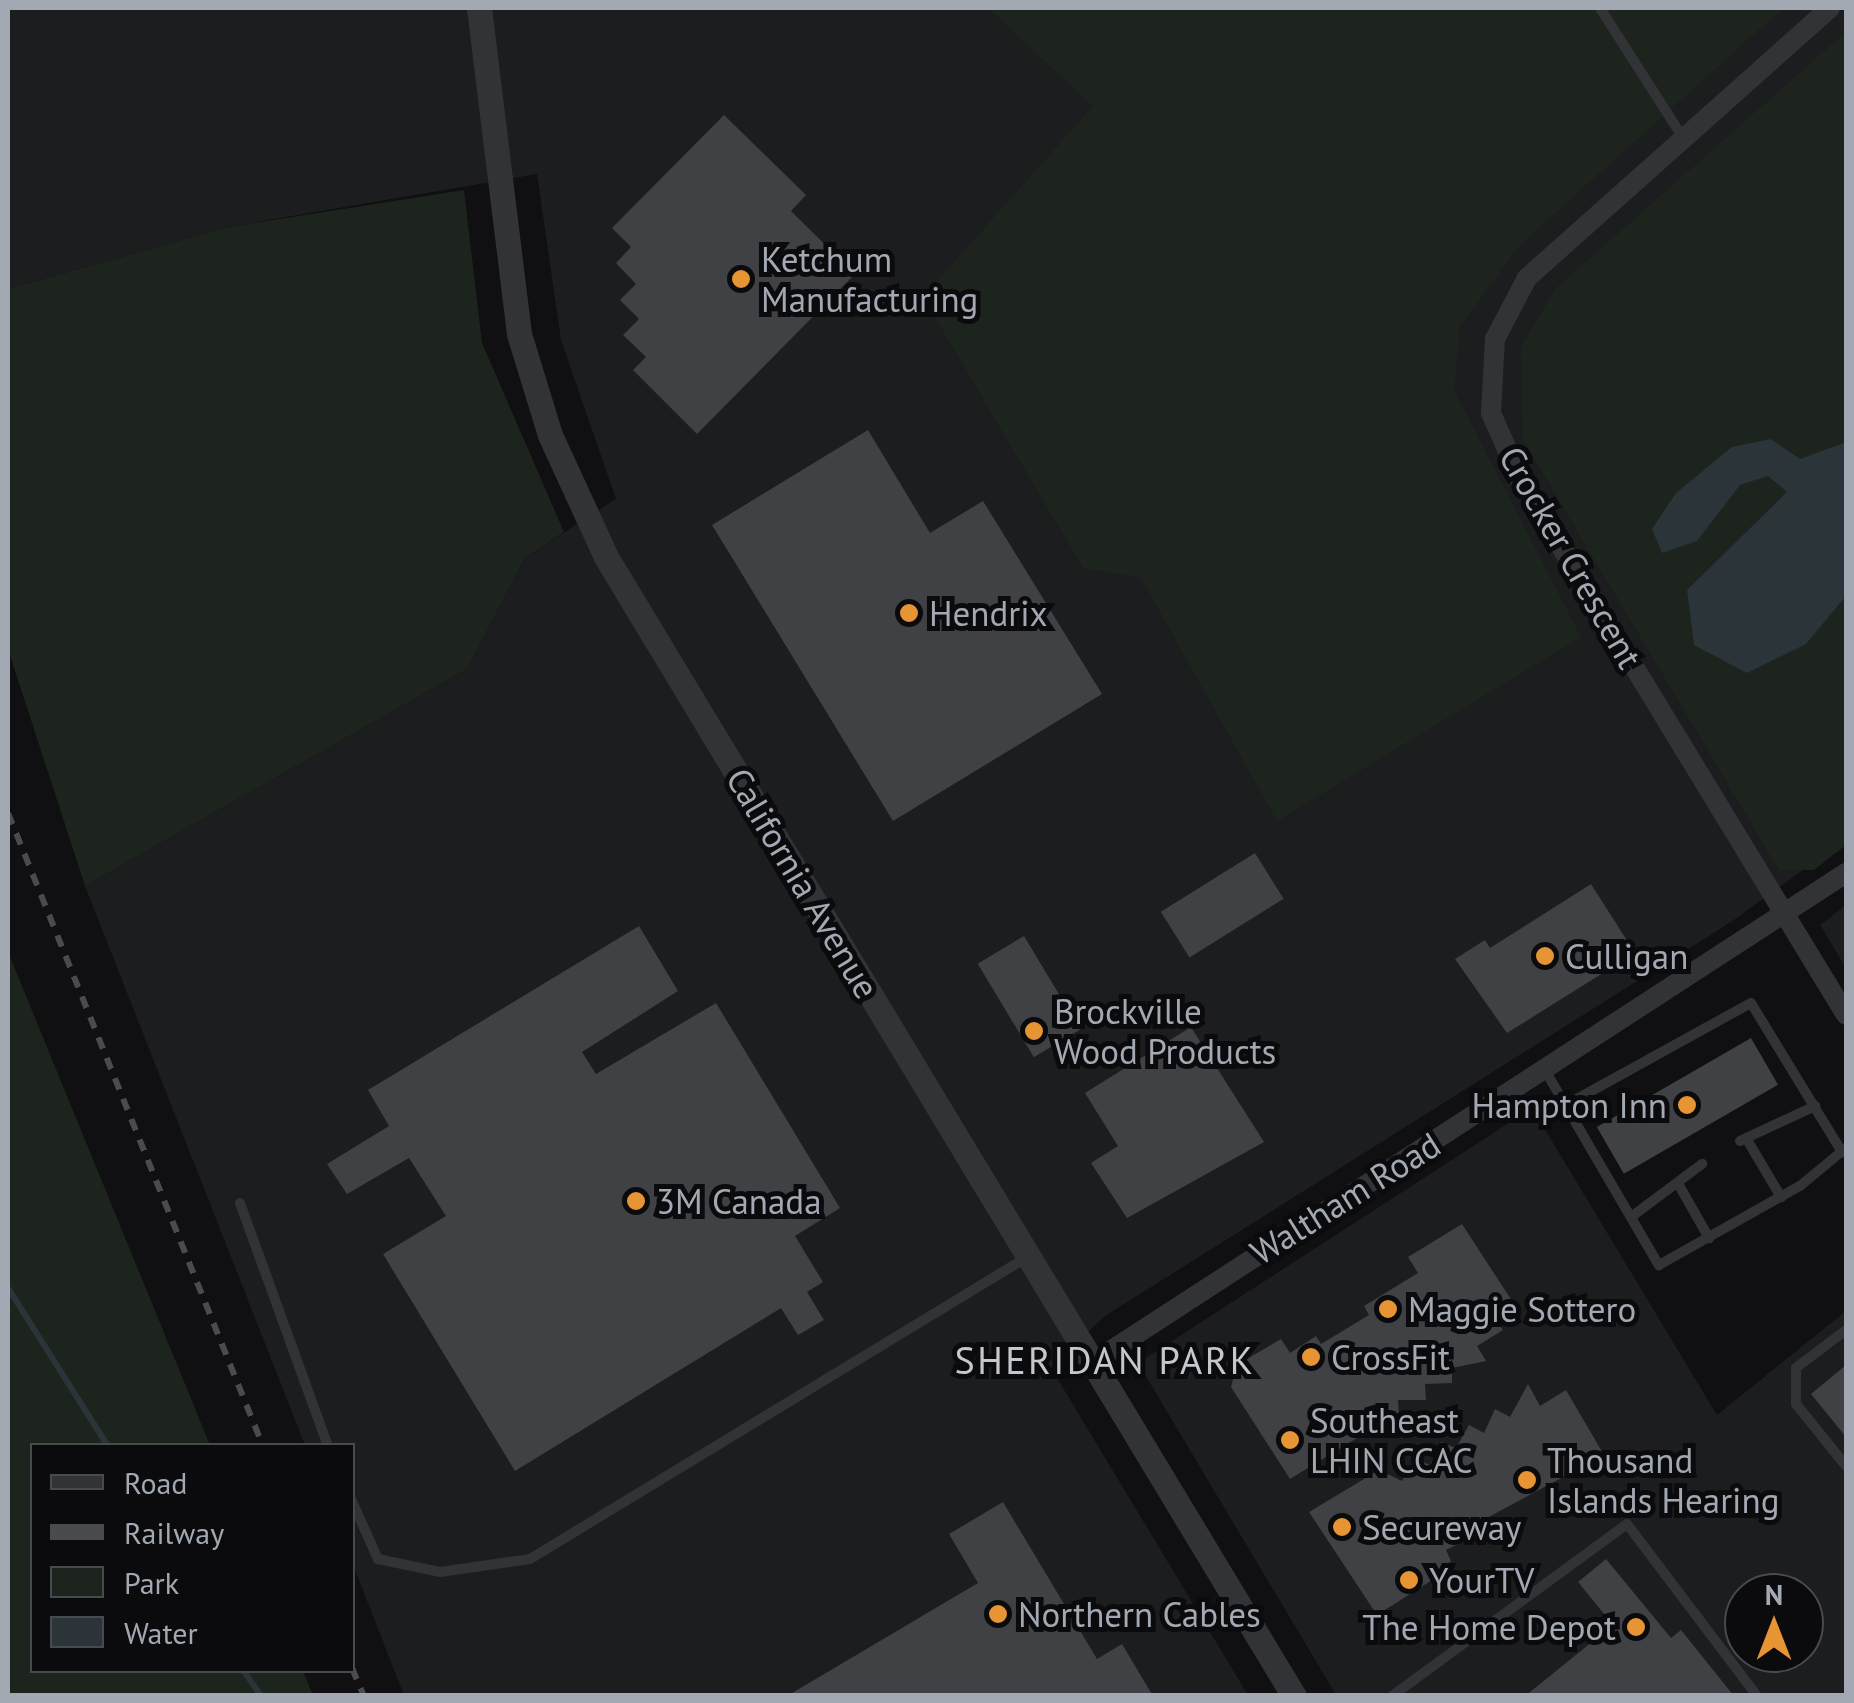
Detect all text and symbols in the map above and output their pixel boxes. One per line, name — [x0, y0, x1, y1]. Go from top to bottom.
place label: Ketchum Manufacturing — [761, 238, 978, 320]
marker: Ketchum Manufacturing — [730, 268, 752, 290]
street label: Crocker Crescent — [1491, 439, 1651, 675]
place label: Hendrix — [929, 592, 1048, 634]
marker: Hendrix — [898, 602, 920, 624]
street label: California Avenue — [717, 760, 889, 1006]
place label: Culligan — [1565, 935, 1688, 977]
marker: Culligan — [1534, 945, 1556, 967]
place label: Brockville Wood Products — [1054, 990, 1276, 1072]
marker: Brockville Wood Products — [1023, 1020, 1045, 1042]
place label: Hampton Inn — [1472, 1084, 1667, 1126]
marker: Hampton Inn — [1676, 1094, 1698, 1116]
street label: Waltham Road — [1243, 1123, 1447, 1273]
place label: 3M Canada — [656, 1180, 822, 1222]
marker: 3M Canada — [625, 1190, 647, 1212]
place label: Maggie Sottero — [1408, 1288, 1636, 1330]
marker: Maggie Sottero — [1377, 1298, 1399, 1320]
place label: CrossFit — [1331, 1336, 1450, 1378]
district label: SHERIDAN PARK — [955, 1337, 1255, 1383]
marker: CrossFit — [1300, 1346, 1322, 1368]
place label: Southeast LHIN CCAC — [1310, 1399, 1472, 1481]
marker: Southeast LHIN CCAC — [1279, 1429, 1301, 1451]
place label: Thousand Islands Hearing — [1547, 1439, 1779, 1521]
legend — [30, 1443, 355, 1673]
text: Road — [124, 1463, 188, 1502]
marker: Thousand Islands Hearing — [1516, 1469, 1538, 1491]
place label: Secureway — [1362, 1506, 1521, 1548]
text: Railway — [124, 1513, 224, 1552]
marker: Secureway — [1331, 1516, 1353, 1538]
place label: YourTV — [1429, 1559, 1534, 1601]
text: Park — [124, 1563, 179, 1602]
marker: YourTV — [1398, 1569, 1420, 1591]
north arrow — [1724, 1573, 1824, 1673]
text: N — [1765, 1576, 1783, 1613]
place label: Northern Cables — [1018, 1593, 1261, 1635]
marker: Northern Cables — [987, 1603, 1009, 1625]
place label: The Home Depot — [1362, 1606, 1616, 1648]
text: Water — [124, 1613, 198, 1652]
marker: The Home Depot — [1625, 1616, 1647, 1638]

